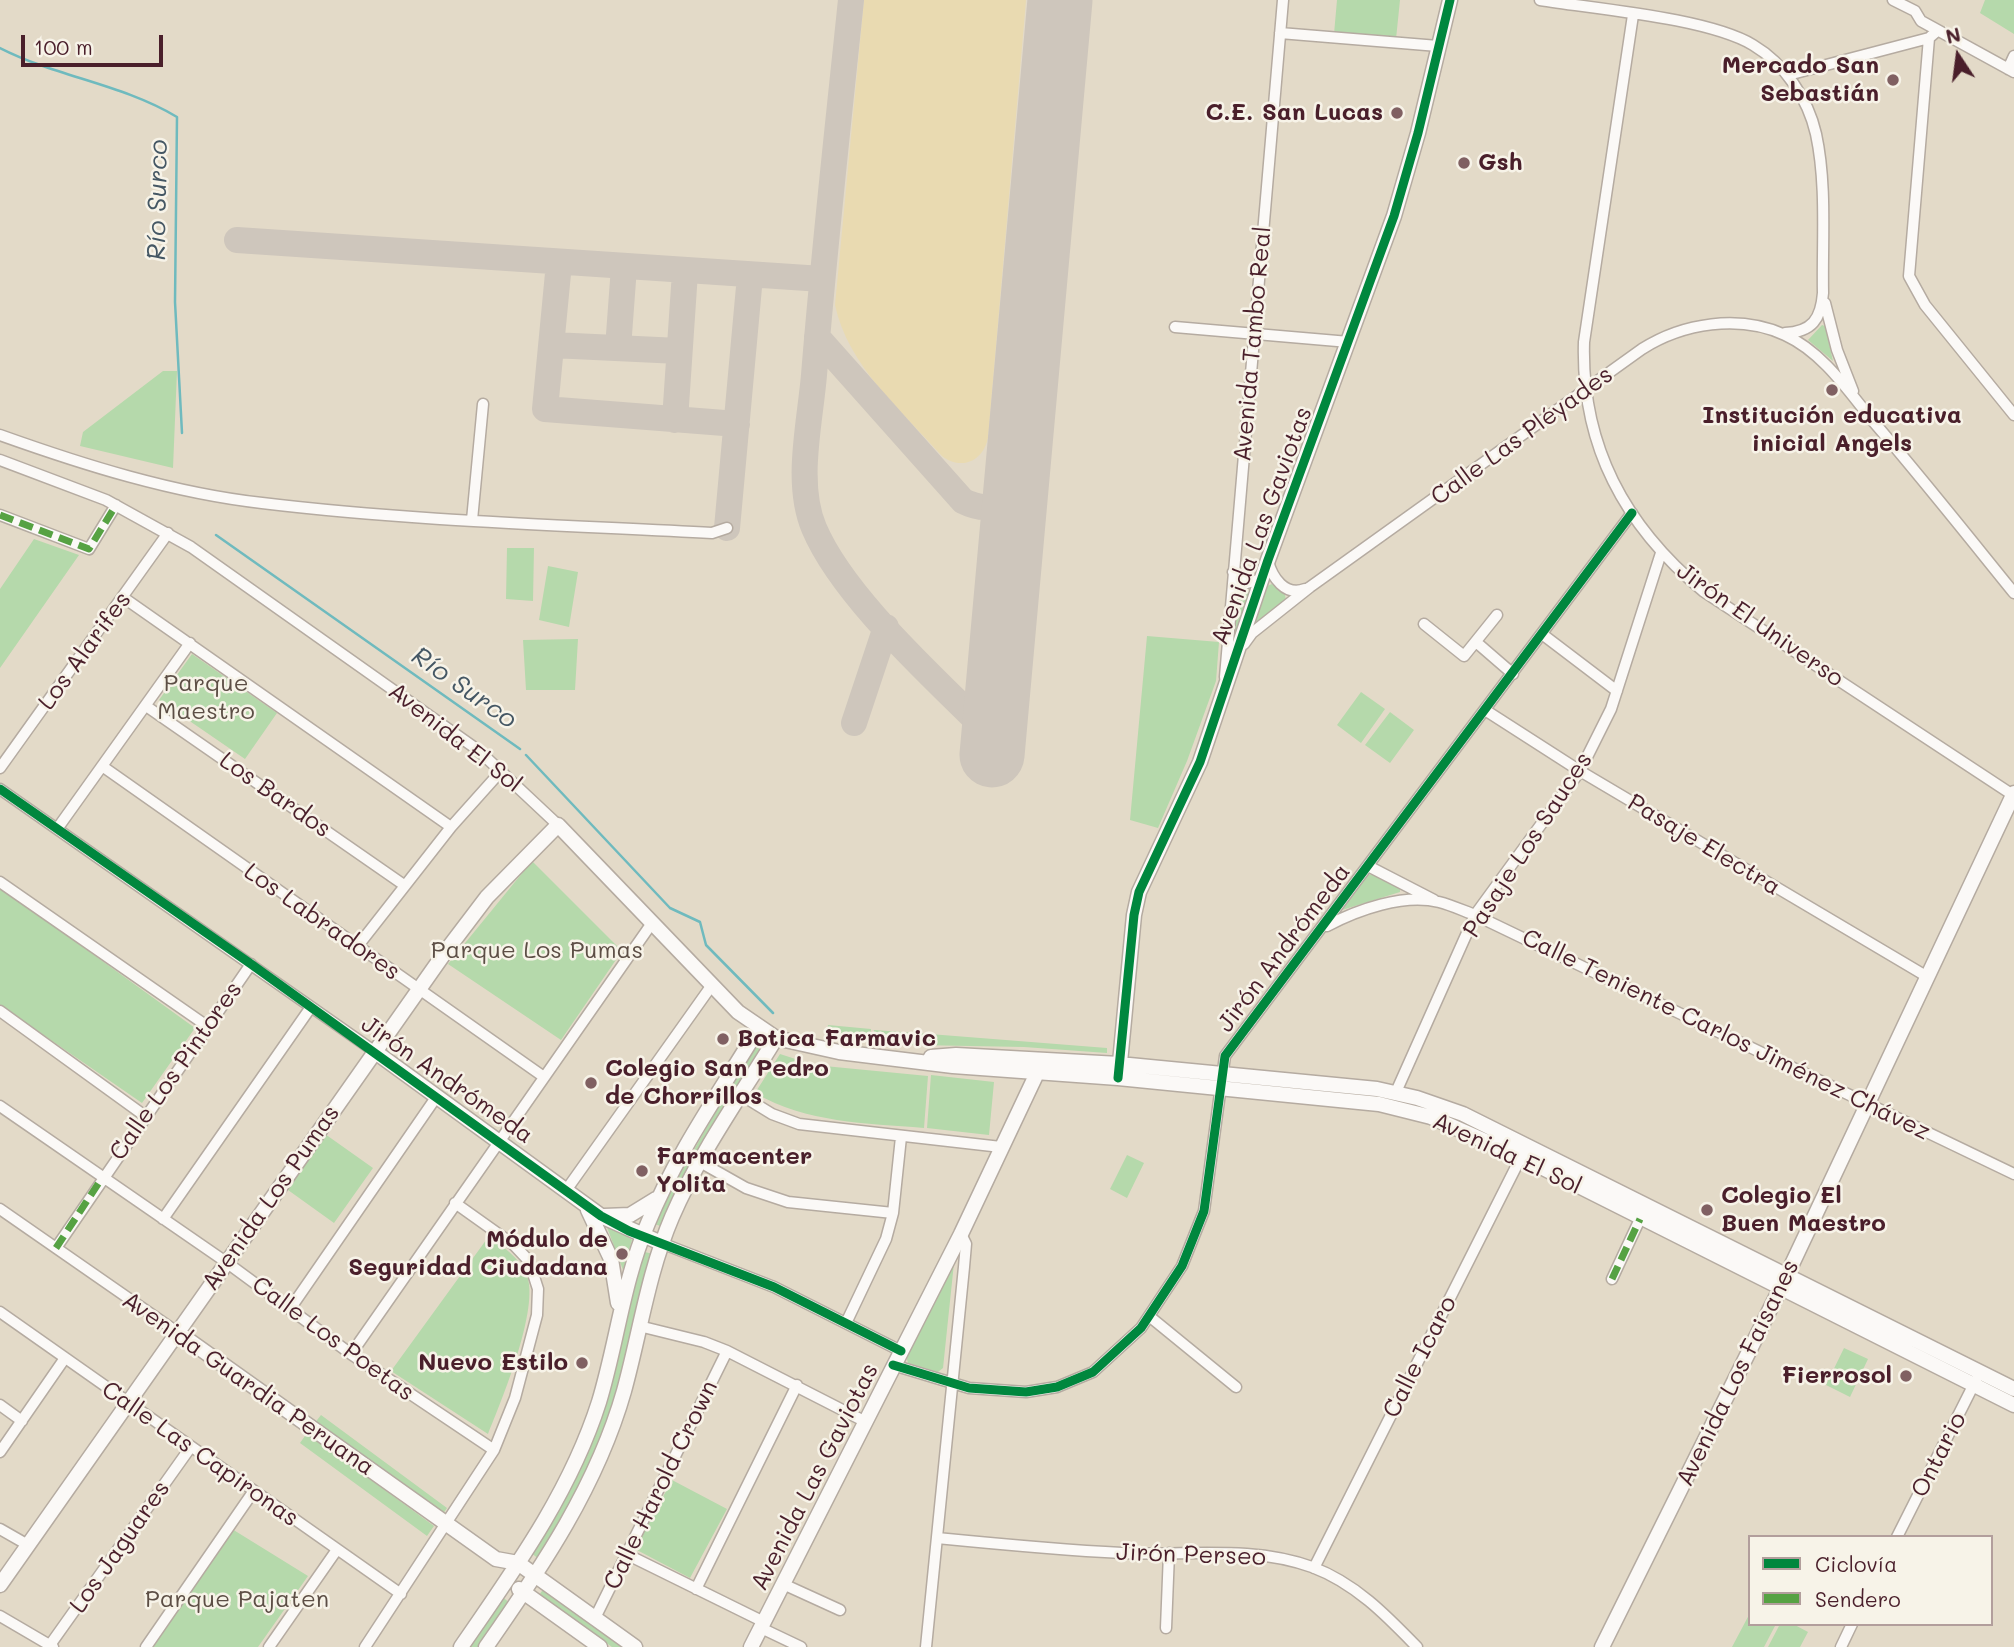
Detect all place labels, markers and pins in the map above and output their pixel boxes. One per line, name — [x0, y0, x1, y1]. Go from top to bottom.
place label: Mercado San Sebastián — [1722, 52, 1879, 108]
marker: Mercado San Sebastián — [1885, 72, 1901, 88]
place label: C.E. San Lucas — [1205, 99, 1383, 127]
marker: C.E. San Lucas — [1389, 105, 1405, 121]
place label: Gsh — [1478, 149, 1523, 177]
marker: Gsh — [1456, 155, 1472, 171]
marker: Institución educativa inicial Angels — [1824, 382, 1840, 398]
place label: Institución educativa inicial Angels — [1702, 402, 1962, 458]
place label: Botica Farmavic — [737, 1025, 936, 1053]
marker: Botica Farmavic — [715, 1031, 731, 1047]
place label: Colegio San Pedro de Chorrillos — [605, 1055, 829, 1111]
marker: Colegio San Pedro de Chorrillos — [583, 1075, 599, 1091]
place label: Farmacenter Yolita — [656, 1143, 812, 1199]
marker: Farmacenter Yolita — [634, 1163, 650, 1179]
place label: Colegio El Buen Maestro — [1721, 1182, 1886, 1238]
marker: Colegio El Buen Maestro — [1699, 1202, 1715, 1218]
place label: Módulo de Seguridad Ciudadana — [348, 1226, 608, 1282]
marker: Módulo de Seguridad Ciudadana — [614, 1246, 630, 1262]
place label: Nuevo Estilo — [418, 1349, 568, 1377]
marker: Nuevo Estilo — [574, 1355, 590, 1371]
place label: Fierrosol — [1781, 1362, 1892, 1390]
marker: Fierrosol — [1898, 1368, 1914, 1384]

